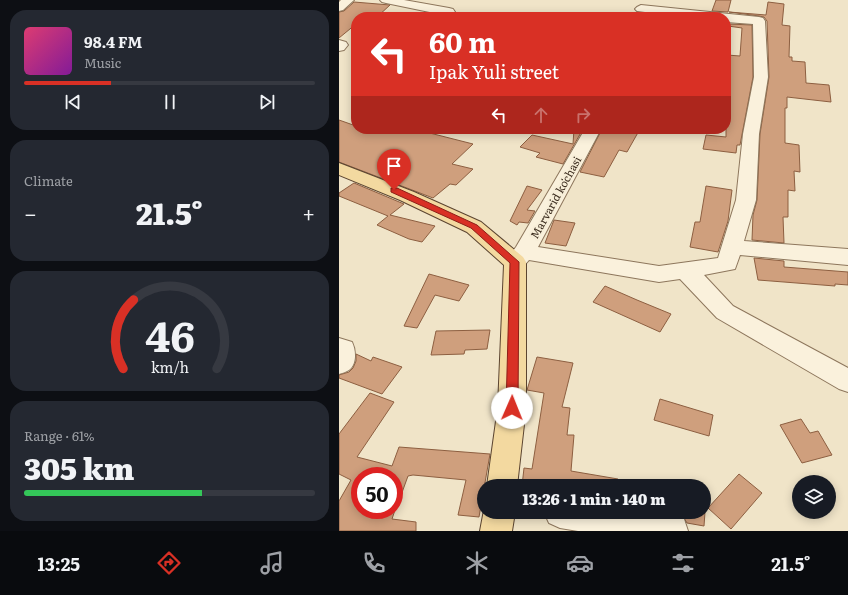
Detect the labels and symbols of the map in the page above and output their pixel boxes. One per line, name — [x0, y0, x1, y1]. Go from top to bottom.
pin — [377, 149, 411, 190]
street label: Marvarid koʻchasi — [526, 153, 584, 241]
position arrow — [491, 387, 533, 429]
speed limit sign: 50 — [351, 467, 403, 519]

